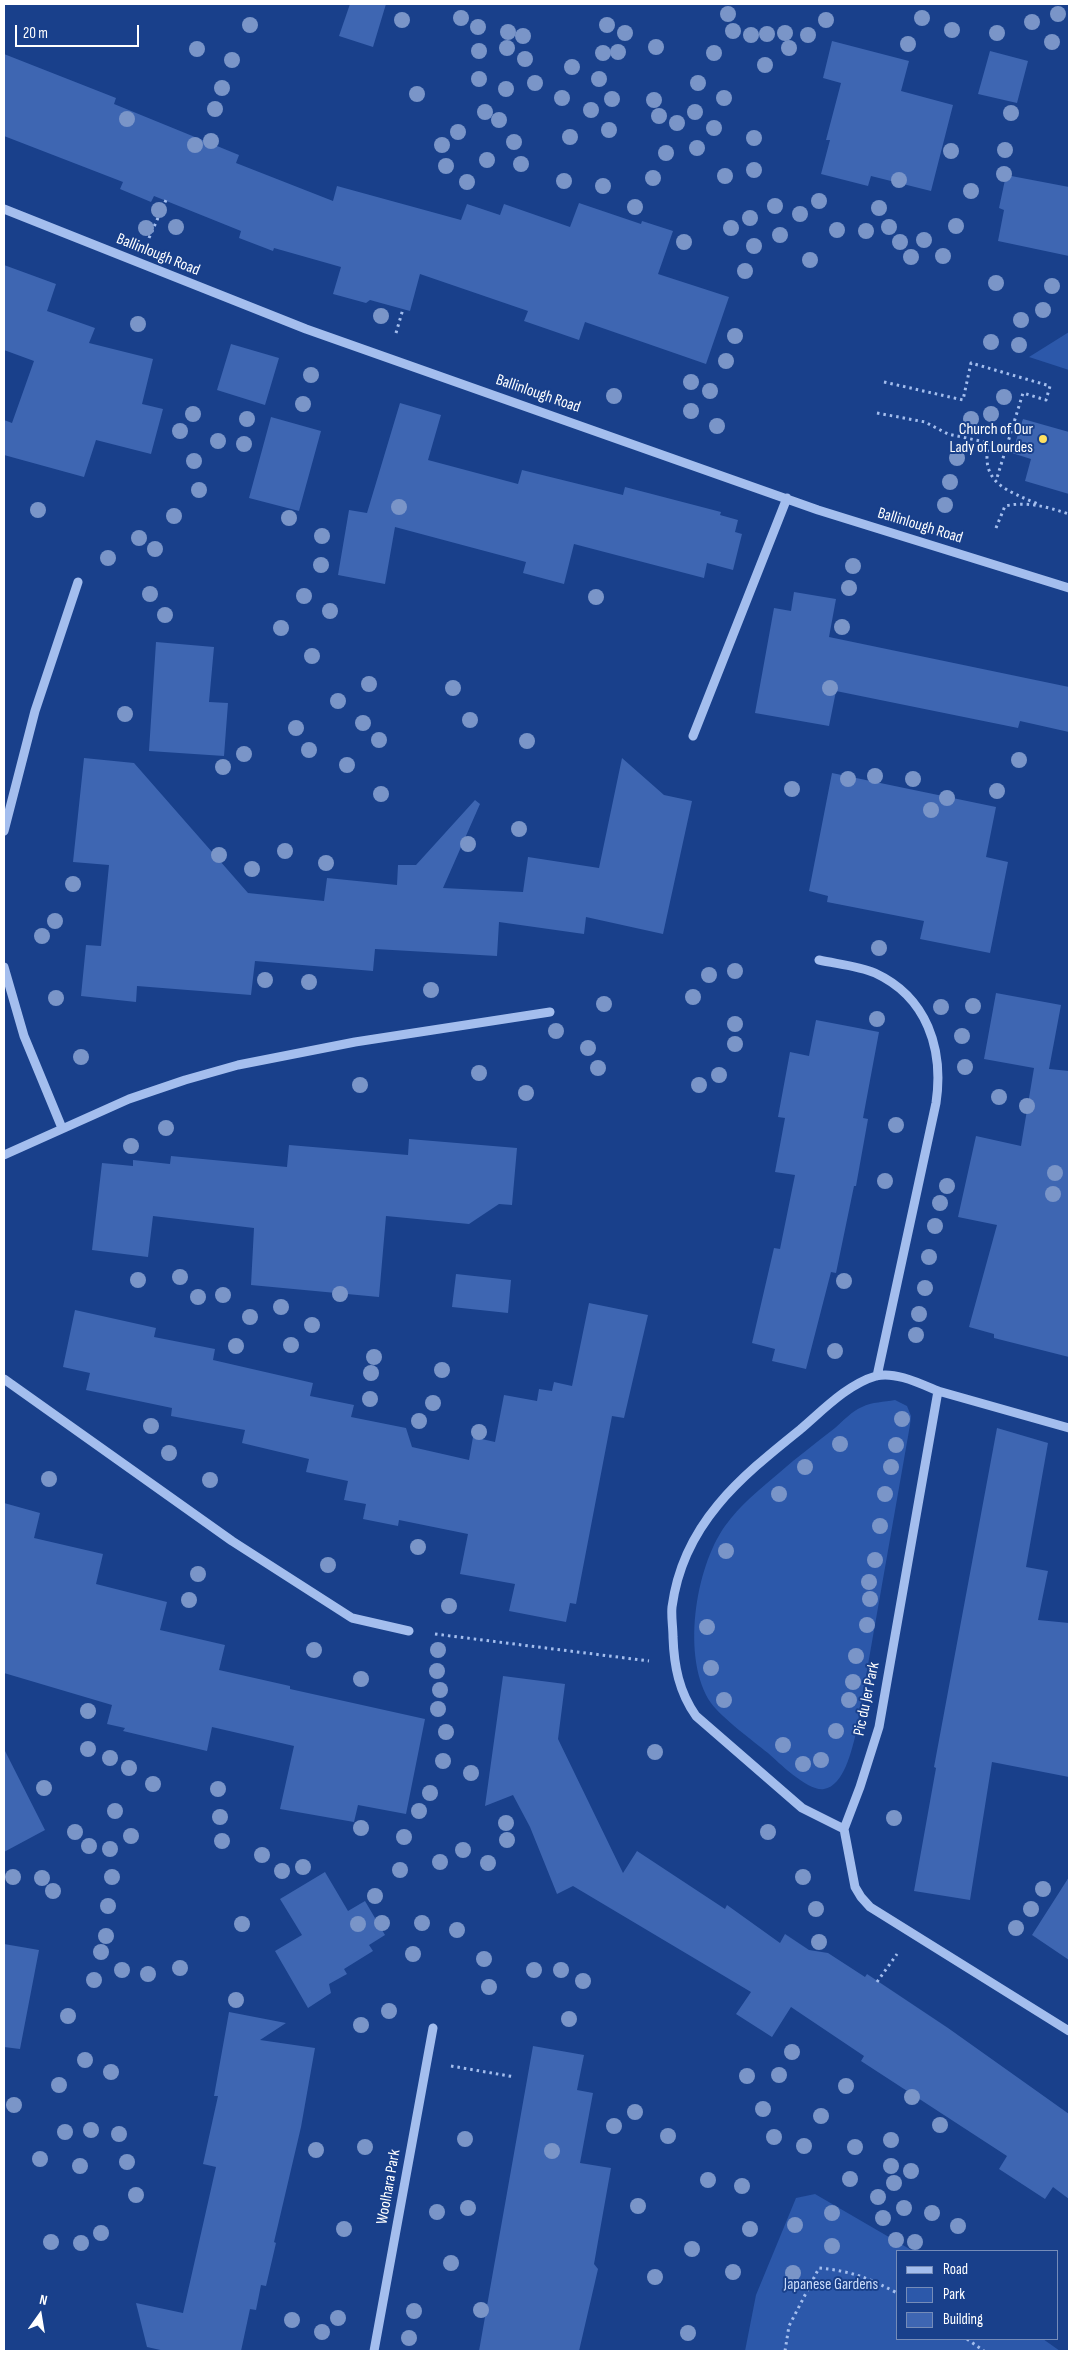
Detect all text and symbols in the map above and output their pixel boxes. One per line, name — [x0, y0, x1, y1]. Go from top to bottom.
scale bar — [18, 15, 141, 47]
text: 20 m — [23, 24, 48, 43]
street label: Ballinlough Road — [114, 230, 202, 280]
street label: Ballinlough Road — [493, 371, 583, 417]
place label: Church of Our Lady of Lourdes — [950, 420, 1033, 458]
marker: Church of Our Lady of Lourdes — [1037, 433, 1049, 445]
street label: Ballinlough Road — [875, 504, 965, 548]
street label: Pic du Jer Park — [850, 1660, 884, 1738]
street label: Woolhara Park — [373, 2148, 405, 2226]
legend — [896, 2250, 1058, 2340]
text: Road — [943, 2260, 968, 2279]
park label: Japanese Gardens — [784, 2275, 878, 2295]
text: Park — [943, 2285, 965, 2304]
north arrow — [15, 2290, 65, 2340]
text: N — [38, 2291, 49, 2309]
text: Building — [943, 2310, 983, 2329]

